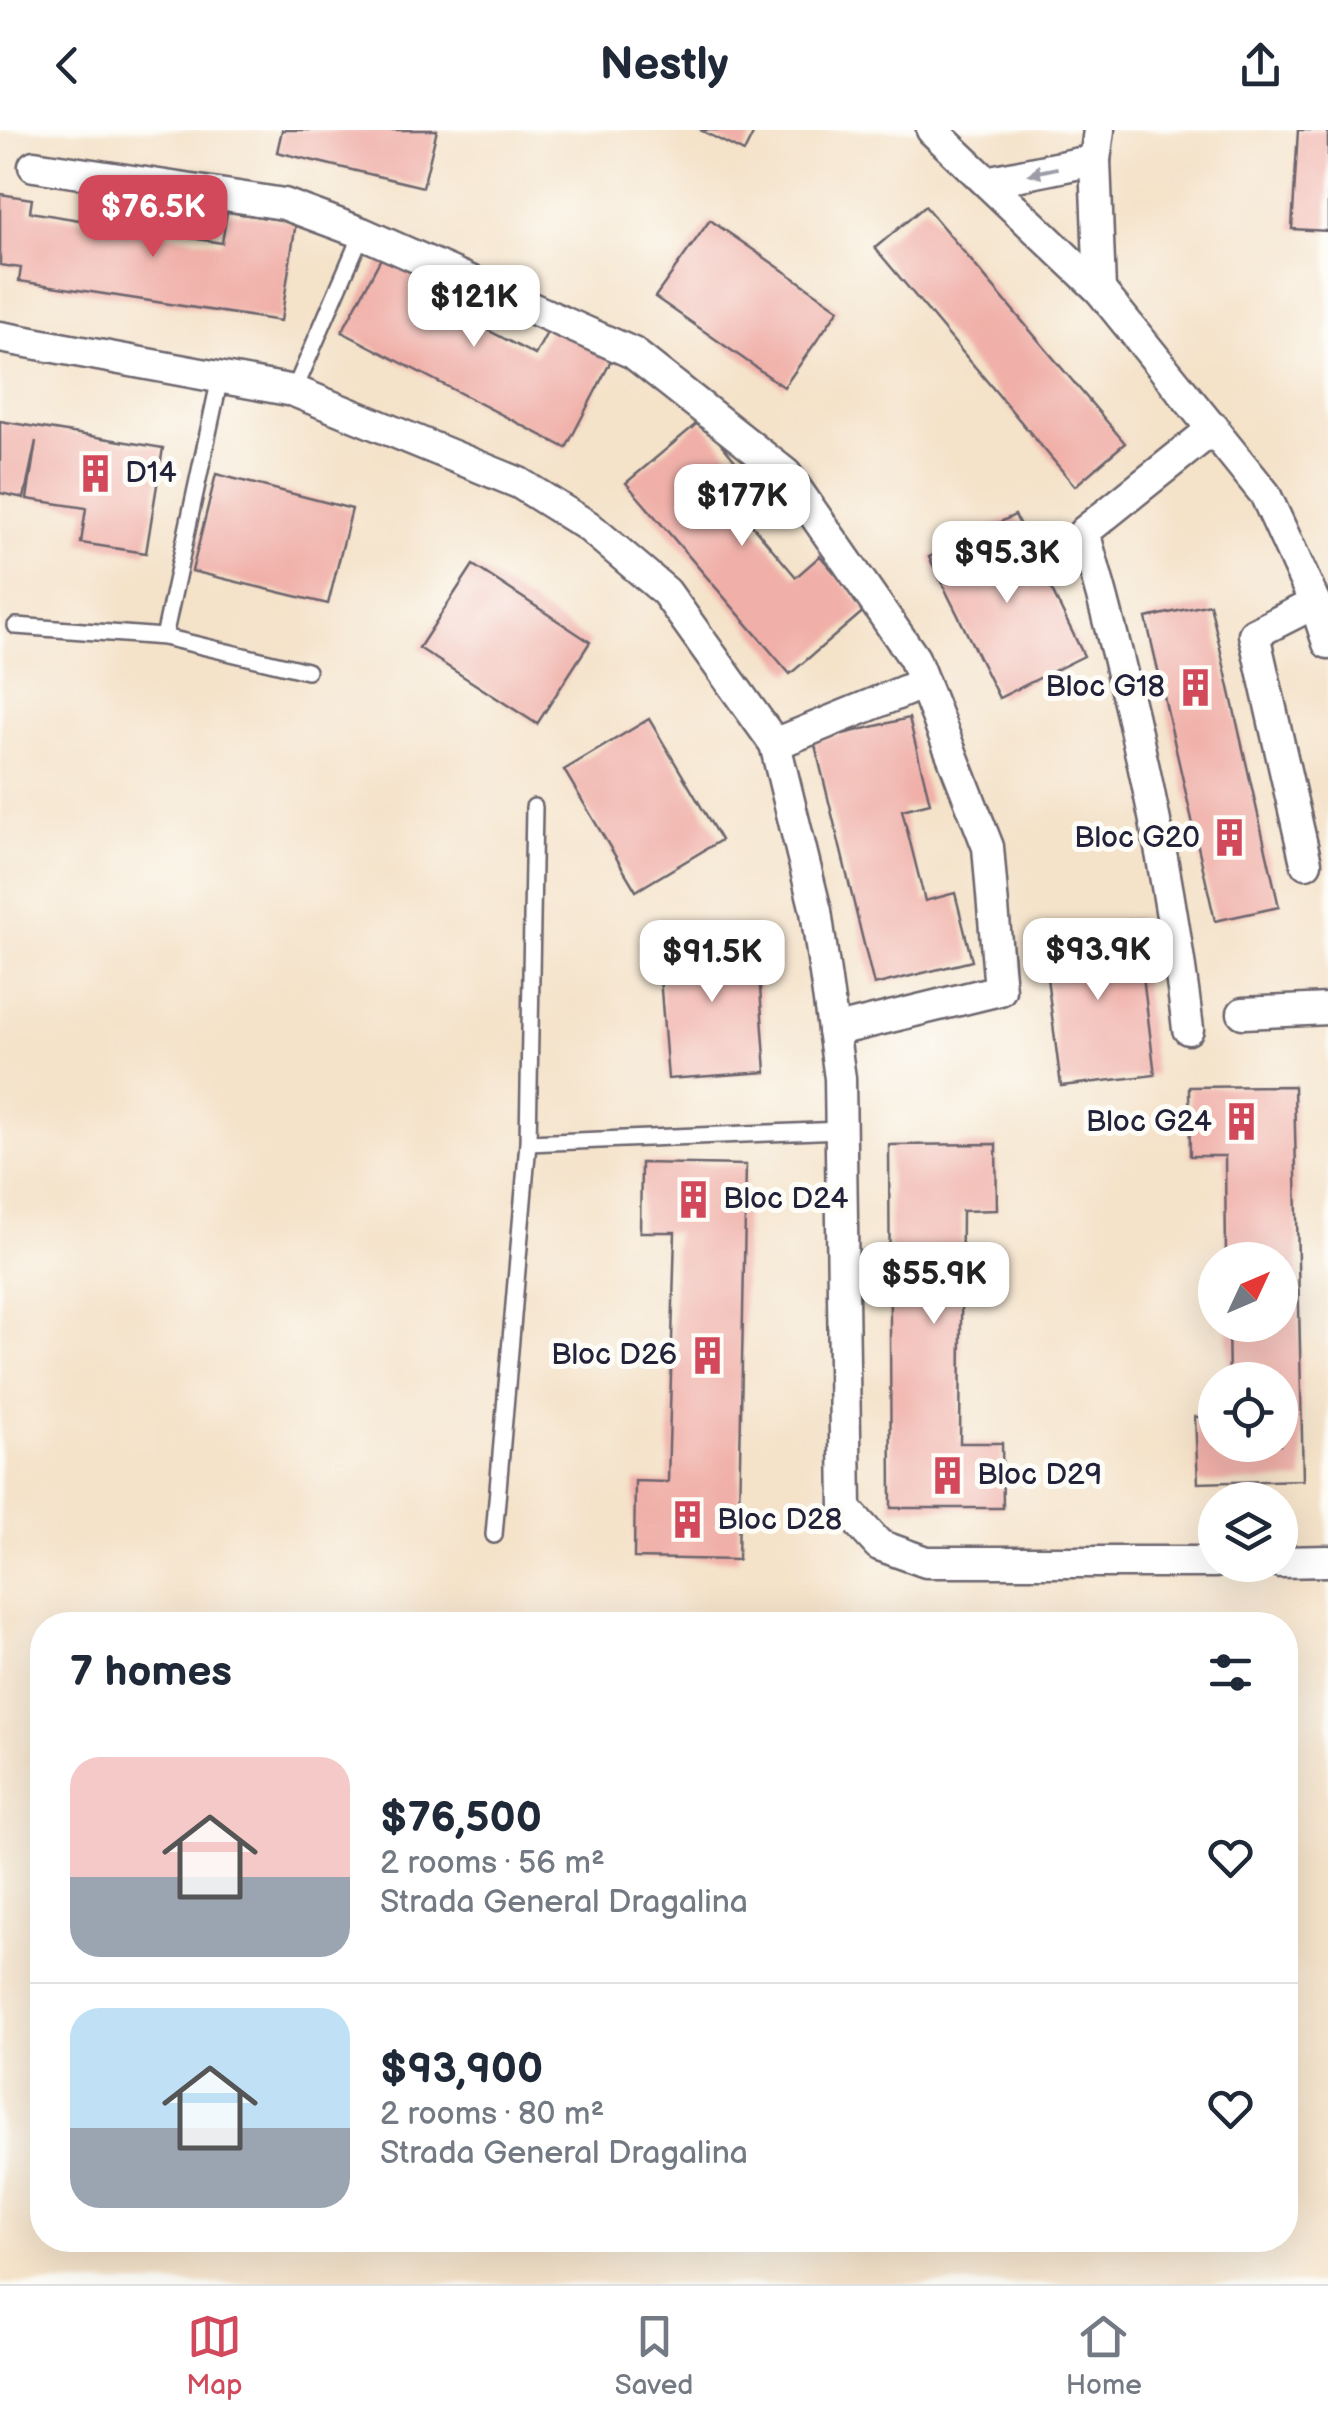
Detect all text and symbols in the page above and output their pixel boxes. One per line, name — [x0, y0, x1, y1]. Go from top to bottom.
icon: back — [40, 38, 95, 93]
text: Nestly — [600, 38, 728, 93]
icon: share — [1233, 38, 1288, 93]
one-way arrow — [1027, 163, 1058, 179]
pin: $76.5K — [72, 175, 234, 260]
text: $76.5K — [100, 188, 206, 227]
pin: $121K — [404, 265, 544, 350]
text: $121K — [430, 278, 518, 317]
building icon: D14 — [74, 452, 116, 494]
place label: D14 — [125, 455, 177, 491]
pin: $177K — [672, 464, 812, 549]
text: $177K — [696, 477, 788, 516]
pin: $95.3K — [926, 521, 1088, 606]
text: $95.3K — [954, 534, 1060, 573]
building icon: Bloc G18 — [1174, 666, 1216, 708]
place label: Bloc G18 — [1045, 669, 1165, 705]
building icon: Bloc G20 — [1209, 817, 1251, 859]
place label: Bloc G20 — [1074, 820, 1200, 856]
pin: $93.9K — [1017, 918, 1179, 1003]
pin: $91.5K — [631, 920, 793, 1005]
text: $93.9K — [1045, 931, 1151, 970]
text: $91.5K — [662, 933, 762, 972]
building icon: Bloc G24 — [1221, 1101, 1263, 1143]
place label: Bloc G24 — [1086, 1104, 1212, 1140]
building icon: Bloc D24 — [672, 1178, 714, 1220]
place label: Bloc D24 — [723, 1181, 849, 1217]
pin: $55.9K — [853, 1242, 1015, 1327]
north arrow — [1198, 1242, 1298, 1342]
map controls — [1198, 1242, 1298, 1582]
text: $55.9K — [881, 1255, 987, 1294]
building icon: Bloc D26 — [686, 1334, 728, 1376]
place label: Bloc D26 — [551, 1337, 677, 1373]
button: locate — [1198, 1362, 1298, 1462]
building icon: Bloc D29 — [926, 1454, 968, 1496]
place label: Bloc D29 — [977, 1457, 1102, 1493]
button: layers — [1198, 1482, 1298, 1582]
building icon: Bloc D28 — [666, 1499, 708, 1541]
place label: Bloc D28 — [717, 1502, 842, 1538]
icon: filters — [1203, 1645, 1258, 1700]
text: 7 homes — [70, 1647, 232, 1698]
text: $76,500 — [380, 1793, 542, 1844]
icon: home — [150, 1797, 270, 1917]
icon: heart — [1203, 1830, 1258, 1885]
text: 2 rooms · 56 m² — [380, 1844, 605, 1883]
text: Strada General Dragalina — [380, 1883, 748, 1922]
text: $93,900 — [380, 2044, 543, 2095]
icon: home — [150, 2048, 270, 2168]
icon: heart — [1203, 2081, 1258, 2136]
text: 2 rooms · 80 m² — [380, 2095, 604, 2134]
text: Strada General Dragalina — [380, 2134, 748, 2173]
tab: Map — [186, 2309, 242, 2402]
tab: Saved — [615, 2309, 693, 2402]
tab: Home — [1066, 2309, 1142, 2402]

